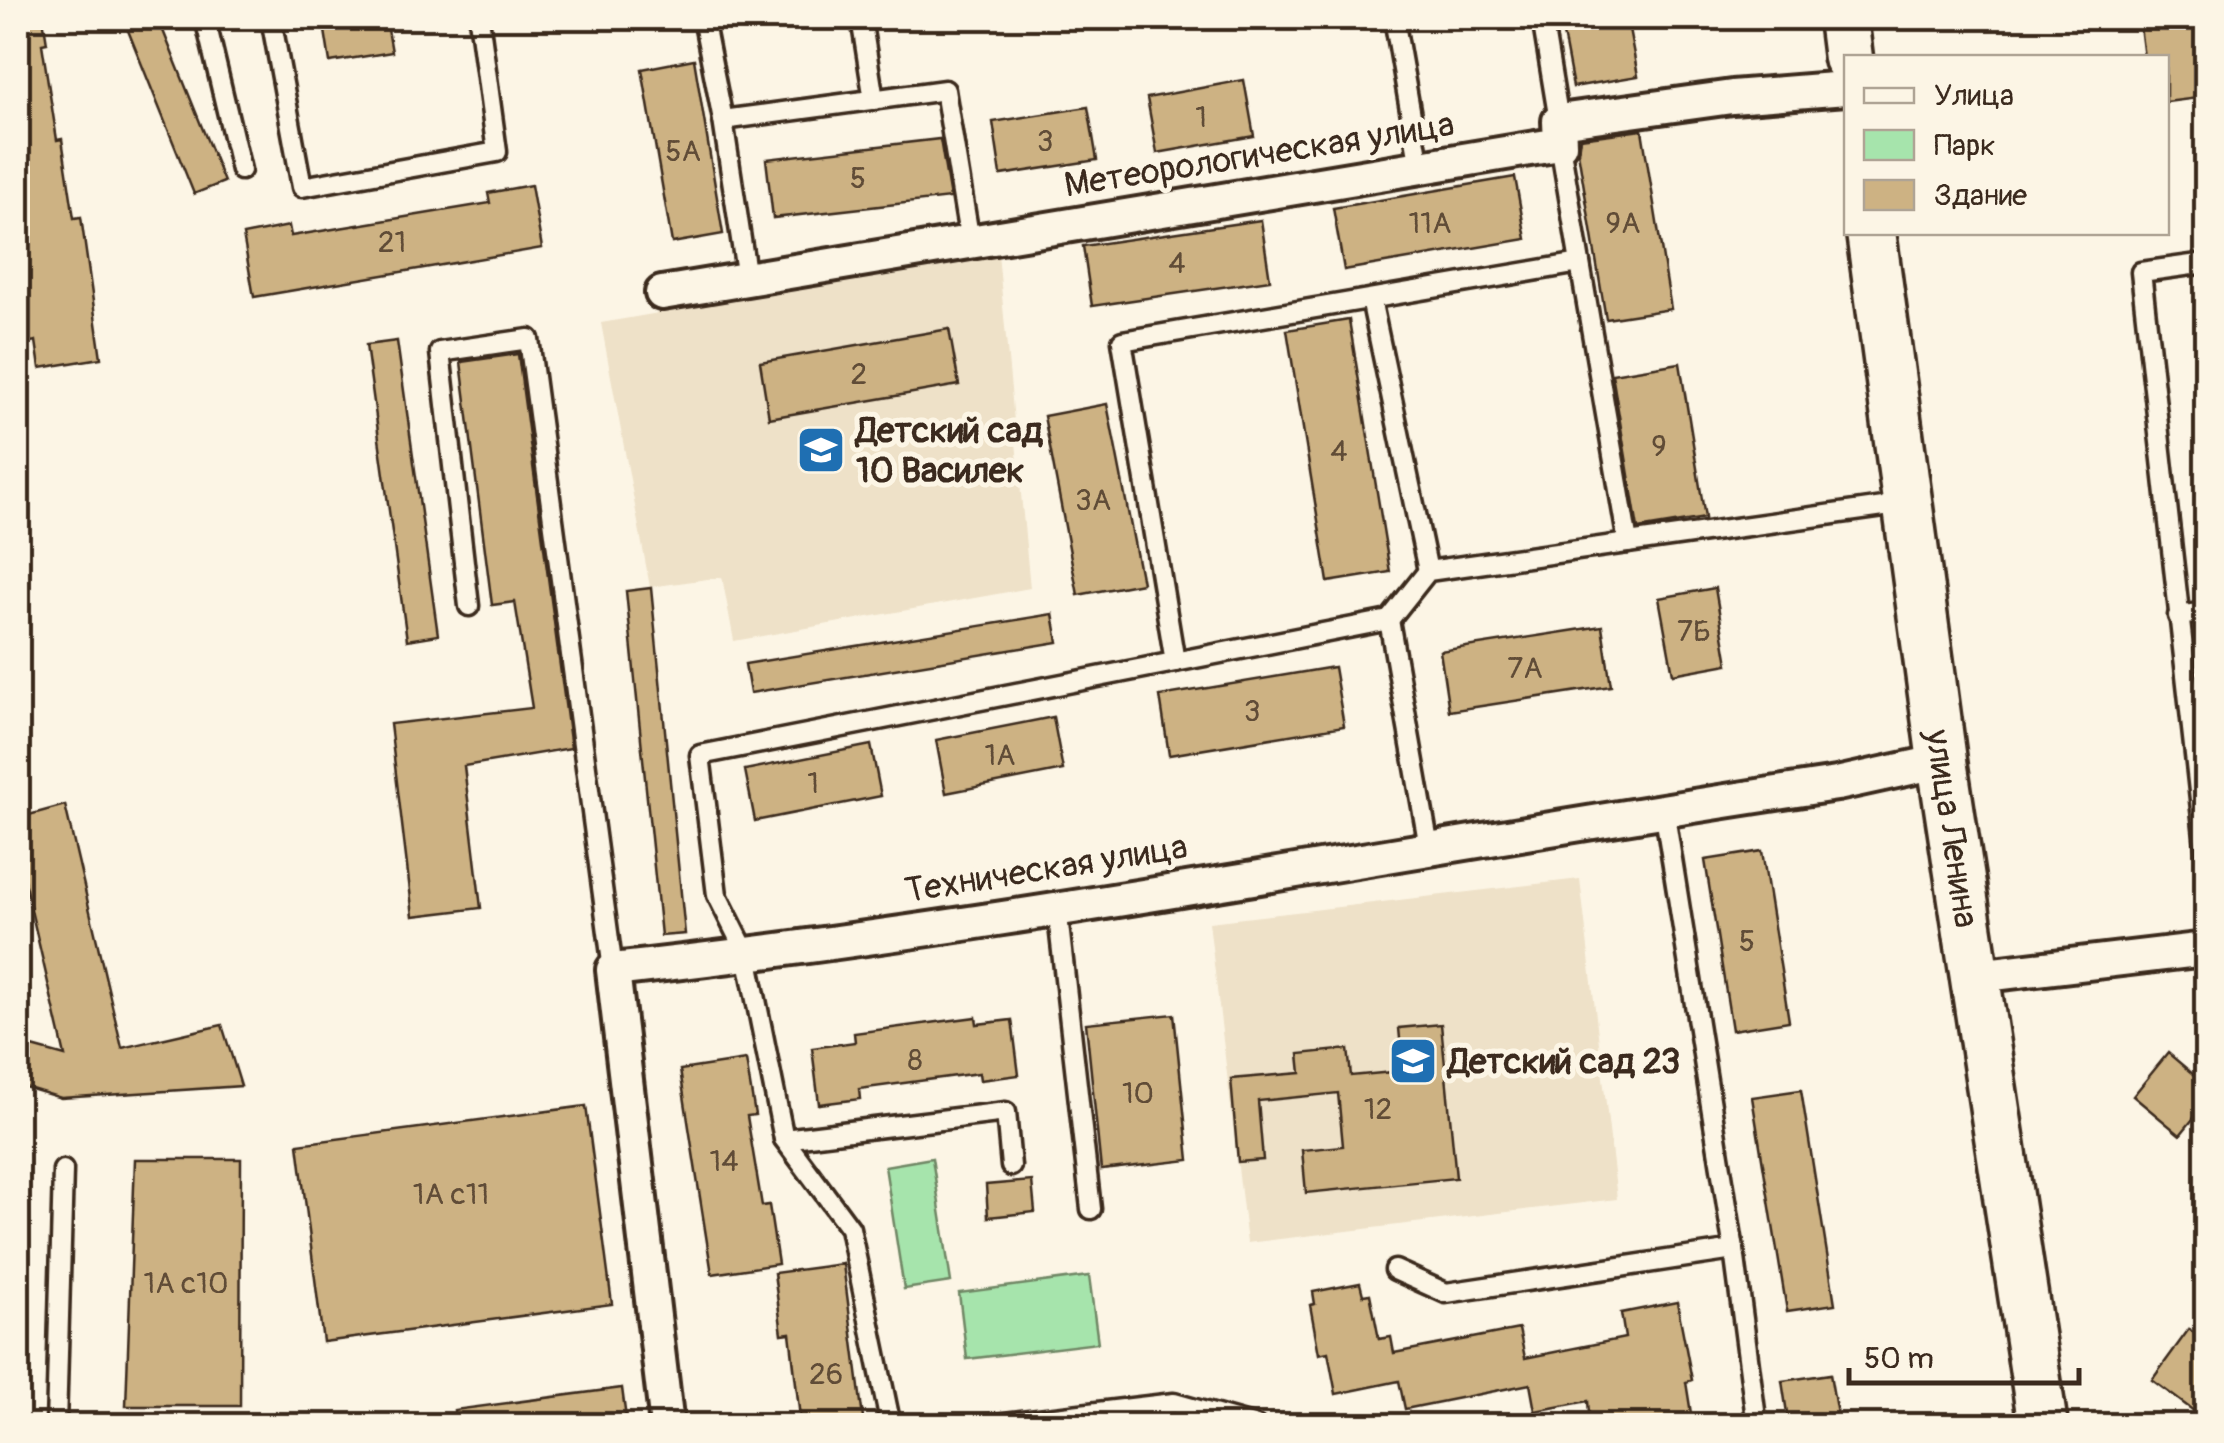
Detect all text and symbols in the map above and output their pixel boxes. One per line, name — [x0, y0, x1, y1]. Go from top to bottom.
legend — [1844, 55, 2169, 235]
text: Улица — [1934, 77, 2014, 114]
house number: 1 — [1195, 99, 1207, 136]
street label: Метеорологическая улица — [1061, 102, 1457, 208]
house number: 3 — [1037, 123, 1053, 160]
text: Парк — [1934, 127, 1996, 164]
house number: 5А — [665, 133, 701, 170]
house number: 5 — [850, 160, 866, 197]
text: Здание — [1934, 177, 2027, 214]
house number: 11А — [1409, 205, 1451, 242]
house number: 9А — [1606, 205, 1640, 242]
house number: 21 — [378, 224, 406, 261]
house number: 4 — [1168, 245, 1186, 282]
house number: 2 — [851, 356, 867, 393]
place label: Детский сад 10 Василек — [854, 409, 1044, 493]
school or university icon: Детский сад 10 Василек — [795, 424, 847, 476]
house number: 9 — [1651, 428, 1667, 465]
house number: 4 — [1330, 433, 1348, 470]
house number: 3А — [1075, 482, 1111, 519]
house number: 7Б — [1677, 613, 1711, 650]
house number: 7А — [1507, 650, 1543, 687]
house number: 3 — [1244, 693, 1260, 730]
street label: улица Ленина — [1915, 726, 1988, 931]
house number: 1А — [984, 737, 1016, 774]
house number: 1 — [807, 765, 819, 802]
street label: Техническая улица — [902, 825, 1191, 913]
house number: 5 — [1739, 923, 1755, 960]
school or university icon: Детский сад 23 — [1387, 1035, 1439, 1087]
place label: Детский сад 23 — [1446, 1040, 1680, 1084]
house number: 8 — [907, 1042, 923, 1079]
house number: 10 — [1122, 1075, 1154, 1112]
house number: 12 — [1364, 1091, 1392, 1128]
house number: 14 — [709, 1143, 739, 1180]
house number: 1А с11 — [413, 1176, 489, 1213]
house number: 1А с10 — [143, 1265, 229, 1302]
scale bar — [1849, 1323, 2079, 1385]
text: 50 m — [1864, 1340, 1934, 1377]
house number: 26 — [809, 1356, 843, 1393]

